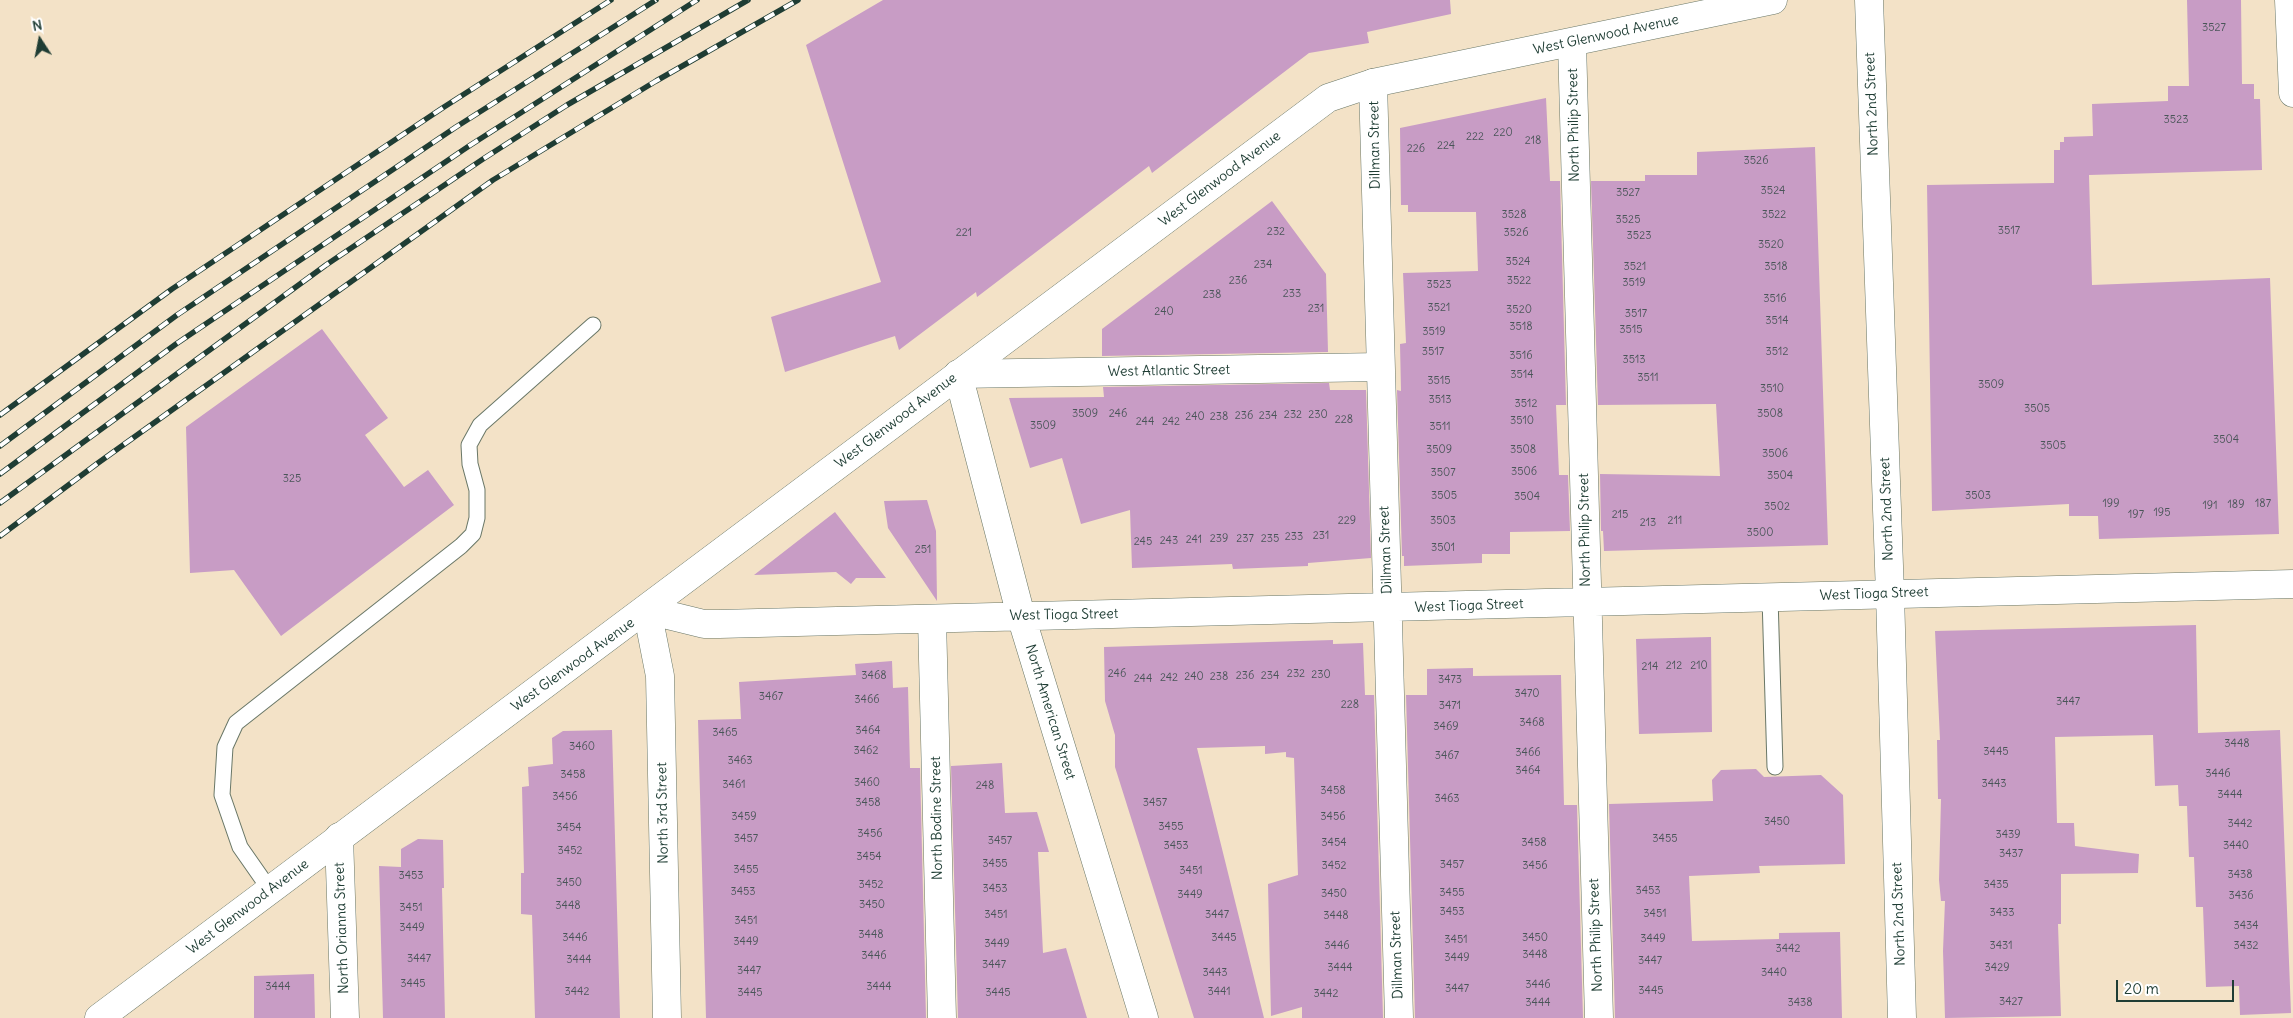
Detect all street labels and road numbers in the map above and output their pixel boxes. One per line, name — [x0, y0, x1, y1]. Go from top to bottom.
street label: West Glenwood Avenue — [1532, 11, 1680, 59]
street label: North 2nd Street — [1862, 52, 1882, 156]
street label: North Philip Street — [1565, 68, 1583, 182]
street label: Dillman Street — [1366, 101, 1384, 189]
street label: West Glenwood Avenue — [1156, 128, 1284, 230]
street label: West Atlantic Street — [1108, 362, 1230, 380]
street label: West Glenwood Avenue — [832, 370, 960, 472]
street label: North 2nd Street — [1877, 457, 1897, 561]
street label: North Philip Street — [1576, 473, 1594, 587]
street label: Dillman Street — [1376, 506, 1396, 594]
street label: West Tioga Street — [1819, 584, 1929, 604]
street label: West Tioga Street — [1414, 596, 1524, 616]
street label: West Tioga Street — [1009, 606, 1119, 624]
street label: West Glenwood Avenue — [508, 615, 638, 715]
street label: North American Street — [1021, 642, 1079, 782]
street label: North Bodine Street — [928, 756, 946, 880]
street label: North 3rd Street — [654, 762, 672, 864]
street label: West Glenwood Avenue — [184, 856, 312, 958]
street label: North Orianna Street — [331, 862, 353, 994]
street label: North 2nd Street — [1889, 862, 1909, 966]
street label: North Philip Street — [1586, 878, 1606, 992]
street label: Dillman Street — [1387, 911, 1407, 999]

